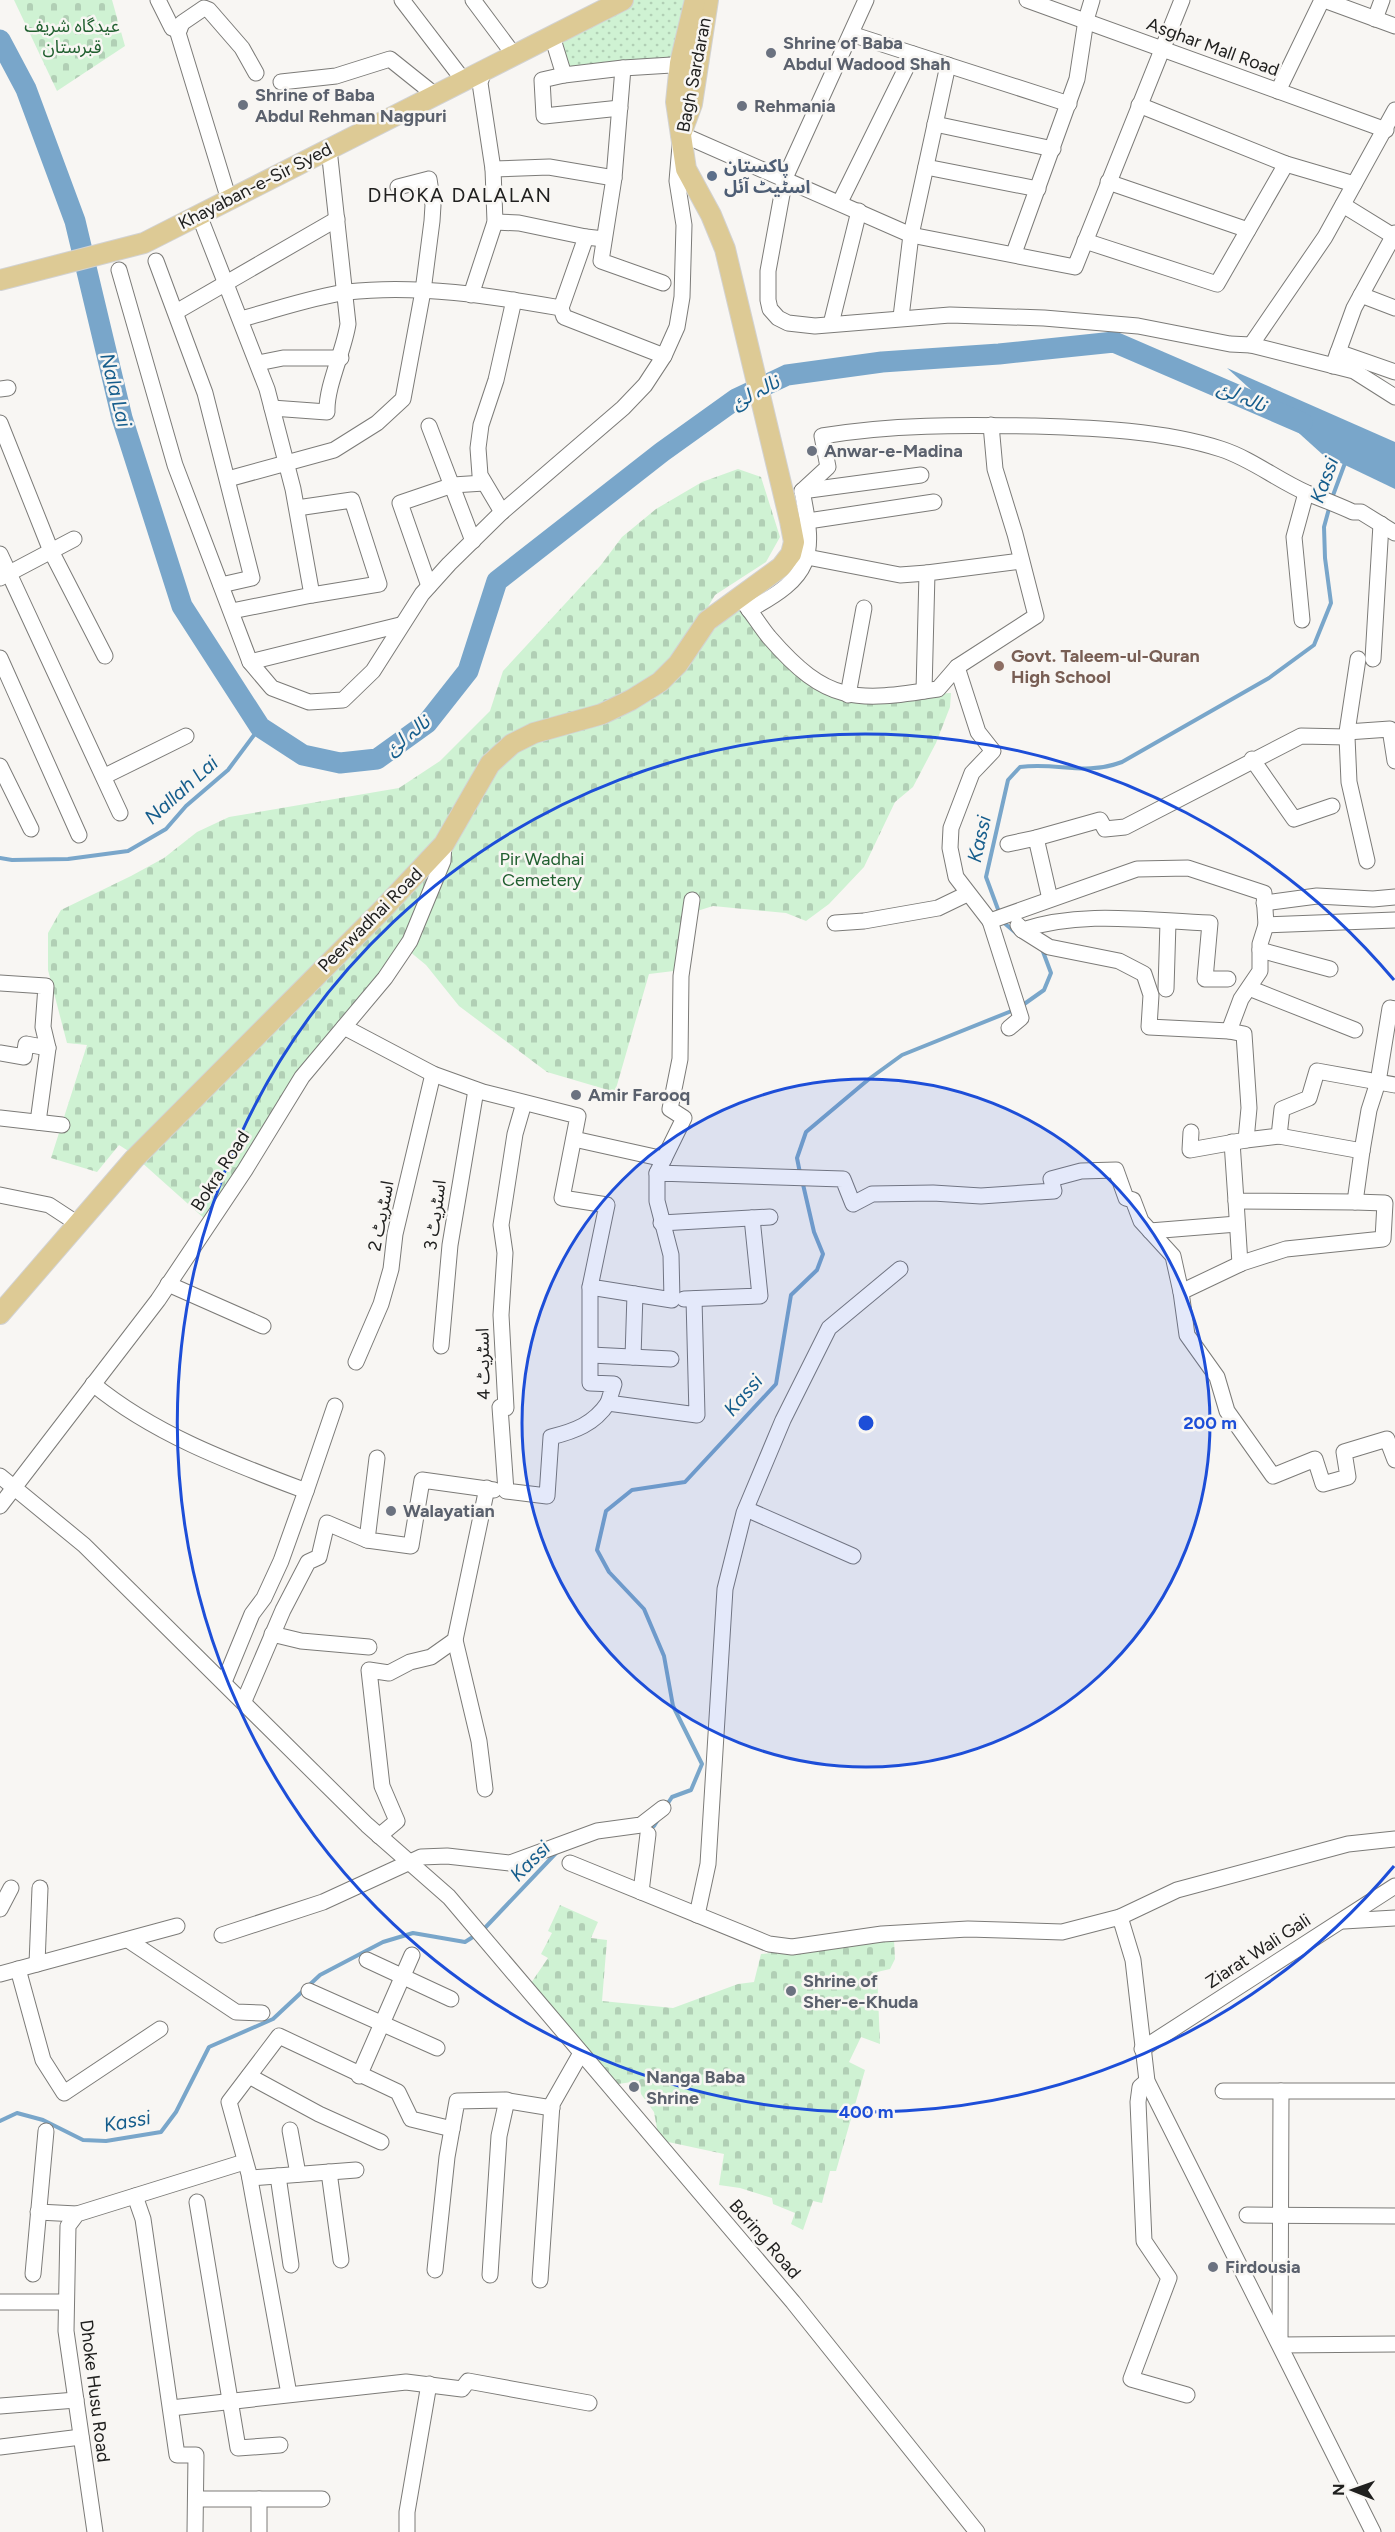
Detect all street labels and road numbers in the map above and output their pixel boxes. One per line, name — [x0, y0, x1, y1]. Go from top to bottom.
street label: Asghar Mall Road — [1144, 13, 1282, 81]
street label: Bagh Sardaran — [672, 16, 716, 134]
street label: Khayaban-e-Sir Syed — [174, 138, 336, 234]
street label: Peerwadhai Road — [313, 863, 427, 977]
street label: Bokra Road — [186, 1127, 254, 1215]
street label: اسٹریٹ 3 — [419, 1178, 451, 1252]
street label: اسٹریٹ 2 — [363, 1179, 399, 1253]
street label: اسٹریٹ 4 — [471, 1328, 495, 1400]
street label: Ziarat Wali Gali — [1201, 1909, 1315, 1993]
street label: Boring Road — [724, 2195, 806, 2283]
street label: Dhoke Husu Road — [75, 2318, 115, 2464]

